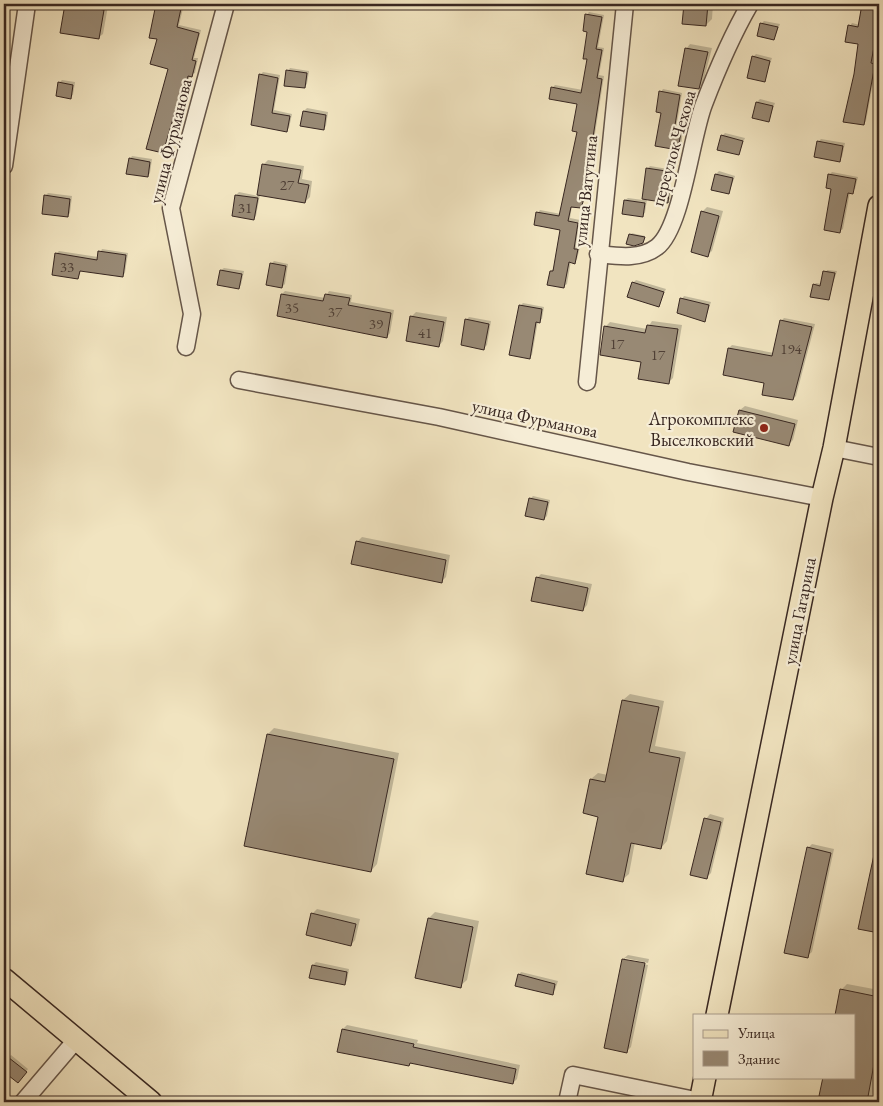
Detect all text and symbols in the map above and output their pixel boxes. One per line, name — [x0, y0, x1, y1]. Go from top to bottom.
street label: улица Фурманова — [143, 75, 197, 206]
street label: переулок Чехова — [645, 87, 701, 209]
street label: улица Ватутина — [568, 133, 602, 248]
house number: 27 — [280, 175, 295, 194]
house number: 31 — [238, 198, 252, 217]
house number: 33 — [60, 257, 74, 276]
house number: 35 — [285, 298, 299, 317]
house number: 37 — [328, 302, 343, 321]
house number: 39 — [369, 314, 383, 333]
house number: 41 — [418, 323, 432, 342]
house number: 17 — [610, 334, 625, 353]
house number: 194 — [780, 339, 803, 358]
house number: 17 — [651, 345, 666, 364]
street label: улица Фурманова — [470, 393, 601, 443]
place label: Агрокомплекс Выселковский — [647, 407, 754, 451]
marker: Агрокомплекс Выселковский — [758, 422, 770, 434]
street label: улица Гагарина — [777, 554, 821, 667]
legend — [693, 1014, 856, 1078]
text: Улица — [737, 1023, 775, 1042]
text: Здание — [738, 1049, 780, 1068]

